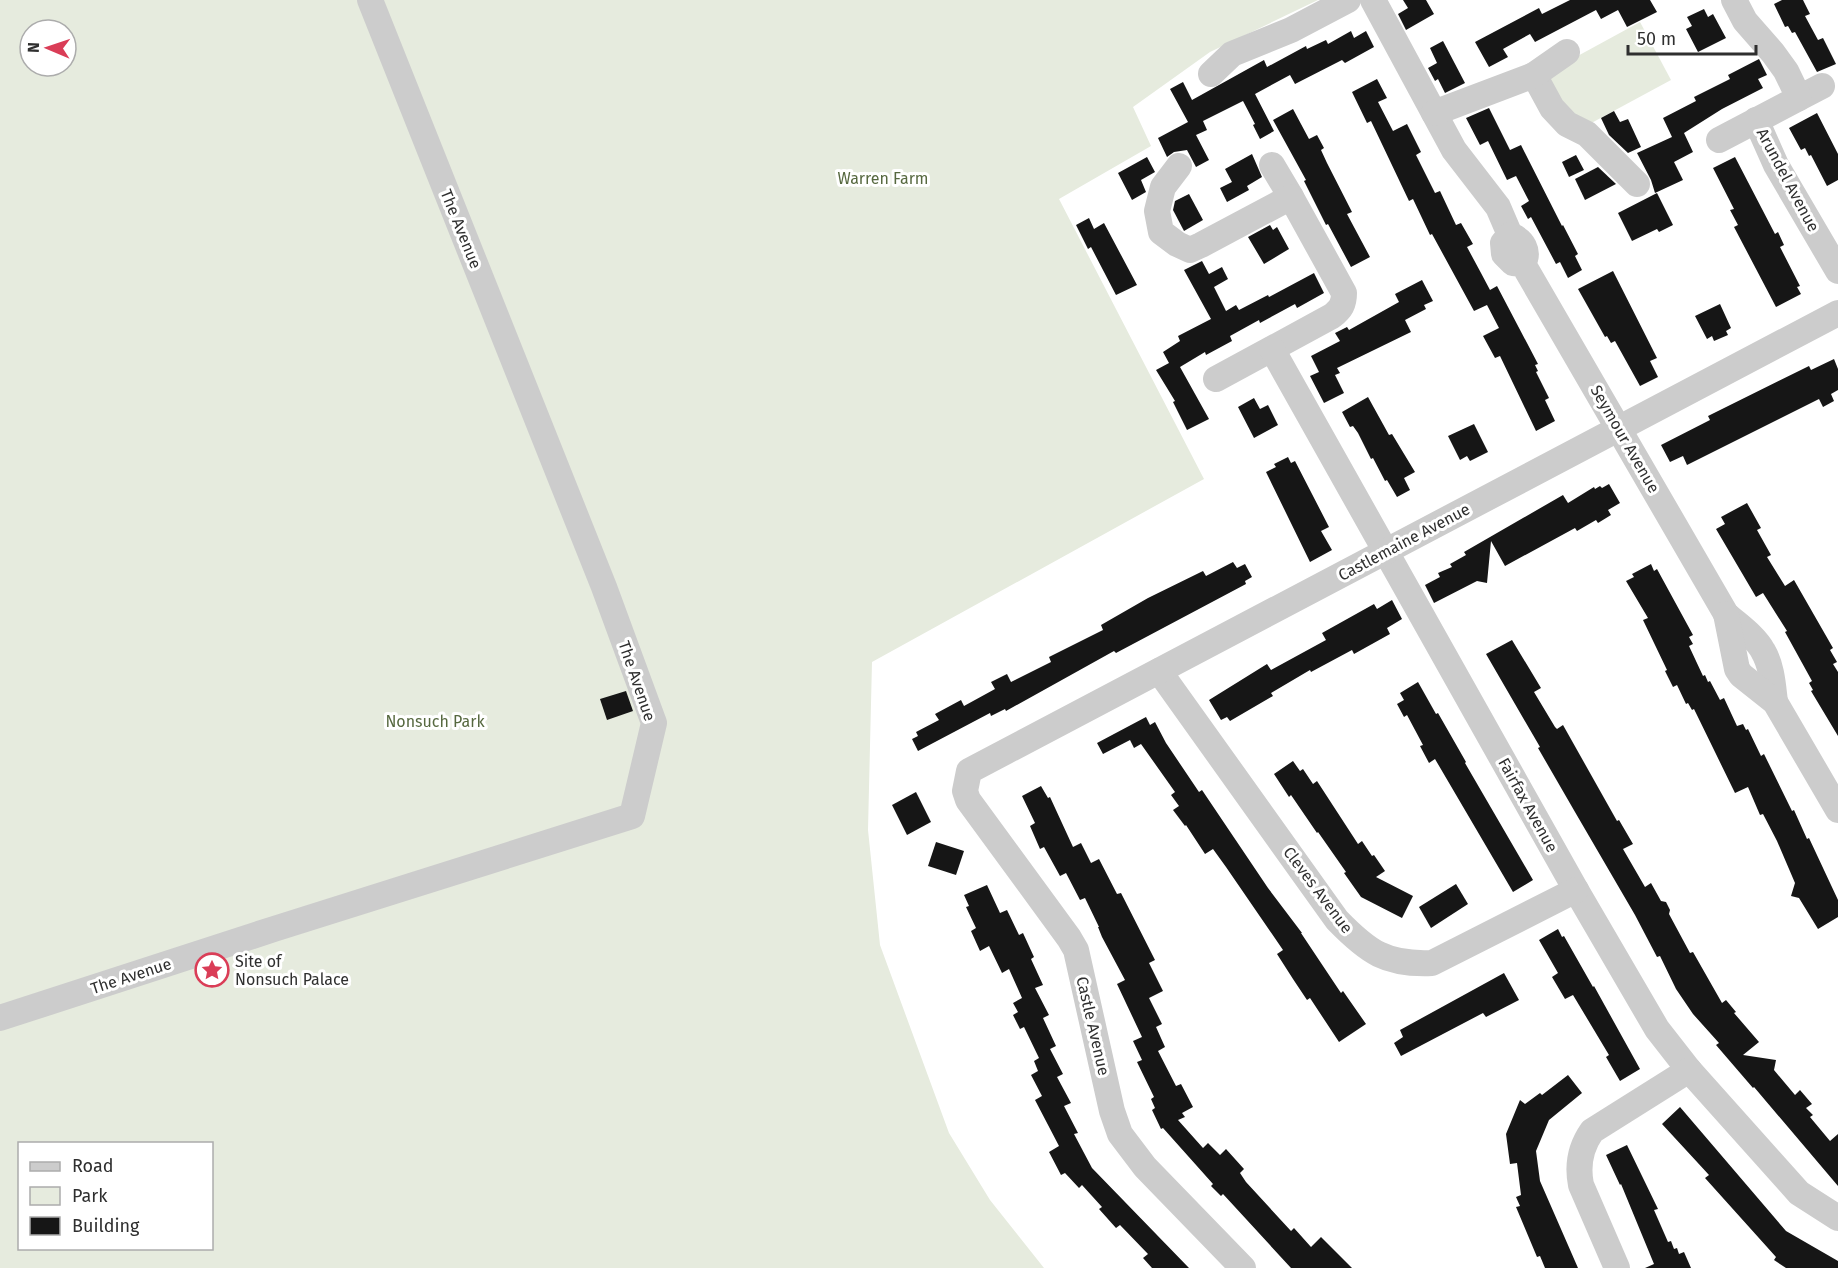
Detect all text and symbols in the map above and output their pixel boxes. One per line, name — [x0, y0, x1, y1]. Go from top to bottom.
north arrow — [18, 18, 78, 78]
scale bar — [1628, 18, 1756, 56]
text: 50 m — [1637, 28, 1676, 50]
text: N — [24, 42, 43, 53]
street label: Arundel Avenue — [1753, 125, 1823, 235]
park label: Warren Farm — [837, 169, 929, 188]
street label: The Avenue — [437, 187, 485, 271]
street label: Seymour Avenue — [1586, 382, 1664, 496]
street label: Castlemaine Avenue — [1335, 499, 1473, 585]
street label: The Avenue — [614, 638, 660, 724]
park label: Nonsuch Park — [385, 712, 485, 731]
street label: Fairfax Avenue — [1494, 754, 1562, 856]
street label: Cleves Avenue — [1279, 843, 1357, 937]
place icon: Site of Nonsuch Palace — [194, 952, 230, 988]
place label: Site of Nonsuch Palace — [235, 952, 349, 989]
street label: The Avenue — [88, 954, 174, 998]
street label: Castle Avenue — [1072, 975, 1114, 1077]
legend — [18, 1142, 213, 1250]
text: Road — [72, 1155, 114, 1177]
text: Park — [72, 1185, 108, 1207]
text: Building — [72, 1215, 140, 1237]

